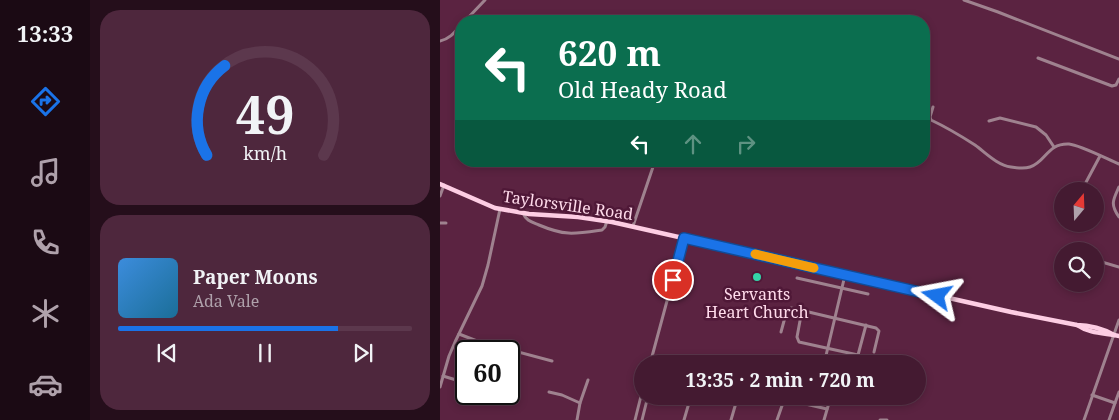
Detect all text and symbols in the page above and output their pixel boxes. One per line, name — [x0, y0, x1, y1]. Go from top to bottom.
text: 13:33 — [17, 18, 73, 48]
text: 620 m — [558, 29, 661, 76]
icon: left — [475, 35, 540, 100]
text: Old Heady Road — [558, 74, 727, 104]
text: 49 — [236, 78, 294, 149]
icon: directions — [28, 84, 63, 119]
icon: left — [626, 130, 654, 158]
icon: ahead — [679, 130, 707, 158]
icon: right — [732, 130, 760, 158]
text: km/h — [243, 141, 287, 165]
icon: music — [28, 155, 63, 190]
north arrow — [1054, 182, 1104, 232]
map controls — [1054, 182, 1104, 292]
street label: Taylorsville Road — [501, 185, 635, 225]
icon: phone — [28, 225, 63, 260]
button: search — [1054, 242, 1104, 292]
pin — [652, 259, 694, 301]
text: Paper Moons — [193, 264, 318, 290]
icon: arrive — [659, 266, 687, 294]
position arrow — [910, 269, 962, 321]
marker: Servants Heart Church — [751, 271, 763, 283]
place label: Servants Heart Church — [705, 283, 809, 323]
text: Ada Vale — [193, 290, 259, 312]
icon: climate — [28, 296, 63, 331]
icon: previous — [153, 339, 181, 367]
icon: pause — [251, 339, 279, 367]
icon: next — [349, 339, 377, 367]
speed limit sign: 60 — [455, 340, 520, 405]
icon: car — [28, 367, 63, 402]
text: 13:35 · 2 min · 720 m — [685, 367, 875, 393]

